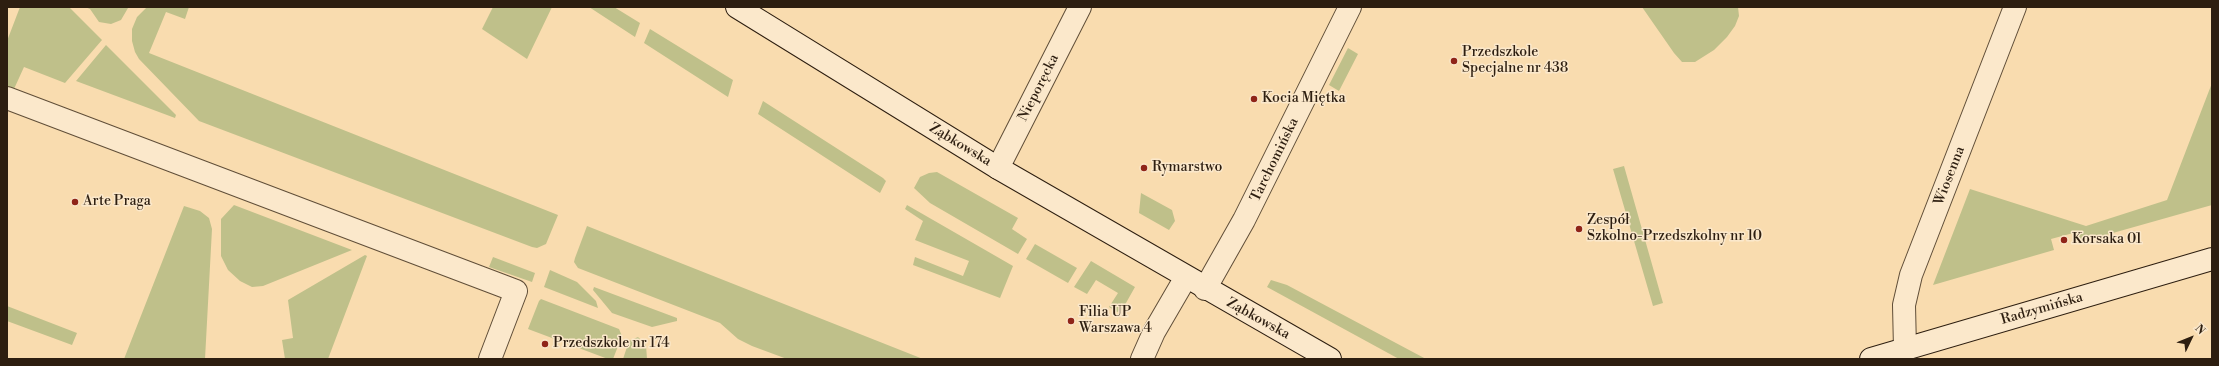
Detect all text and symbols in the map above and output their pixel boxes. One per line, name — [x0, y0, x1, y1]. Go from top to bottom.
place label: Przedszkole Specjalne nr 438 — [1462, 45, 1568, 78]
street label: Nieporęcka — [1015, 52, 1063, 124]
marker: Przedszkole Specjalne nr 438 — [1449, 56, 1459, 66]
place label: Kocia Miętka — [1262, 91, 1345, 107]
marker: Kocia Miętka — [1249, 94, 1259, 104]
street label: Tarchomińska — [1247, 115, 1303, 205]
street label: Ząbkowska — [926, 120, 994, 170]
street label: Wiosenna — [1931, 144, 1969, 208]
place label: Rymarstwo — [1152, 160, 1222, 176]
marker: Rymarstwo — [1139, 163, 1149, 173]
place label: Arte Praga — [83, 194, 151, 210]
marker: Arte Praga — [70, 197, 80, 207]
place label: Zespół Szkolno-Przedszkolny nr 10 — [1587, 213, 1762, 246]
marker: Zespół Szkolno-Przedszkolny nr 10 — [1574, 224, 1584, 234]
place label: Korsaka 01 — [2072, 232, 2142, 248]
marker: Korsaka 01 — [2059, 235, 2069, 245]
street label: Radzymińska — [1999, 289, 2085, 329]
street label: Ząbkowska — [1223, 295, 1293, 343]
place label: Filia UP Warszawa 4 — [1079, 305, 1152, 338]
marker: Filia UP Warszawa 4 — [1066, 316, 1076, 326]
north arrow — [2171, 318, 2211, 358]
text: N — [2192, 322, 2208, 338]
place label: Przedszkole nr 174 — [553, 336, 670, 352]
marker: Przedszkole nr 174 — [540, 339, 550, 349]

